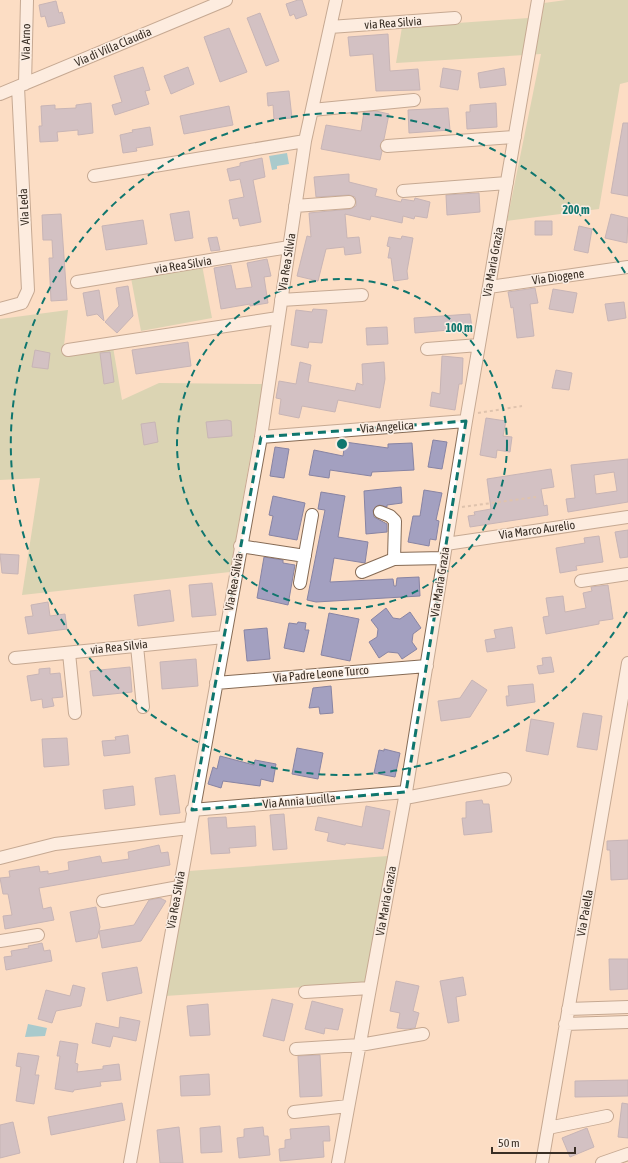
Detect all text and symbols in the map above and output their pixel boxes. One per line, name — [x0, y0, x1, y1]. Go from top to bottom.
street label: via Rea Silvia — [364, 14, 422, 32]
street label: Via Arno — [19, 23, 33, 60]
street label: Via di Villa Claudia — [72, 25, 154, 69]
street label: Via Leda — [16, 188, 32, 226]
text: 200 m — [562, 203, 590, 217]
street label: Via Maria Grazia — [480, 226, 506, 298]
street label: Via Rea Silvia — [275, 232, 299, 292]
street label: via Rea Silvia — [153, 254, 213, 276]
street label: Via Diogene — [531, 266, 585, 288]
text: 100 m — [445, 321, 473, 335]
street label: Via Angelica — [360, 418, 414, 436]
centre of rings — [335, 437, 349, 451]
street label: Via Marco Aurelio — [498, 518, 576, 542]
street label: Via Maria Grazia — [428, 546, 452, 618]
street label: Via Rea Silvia — [222, 552, 246, 612]
street label: via Rea Silvia — [90, 637, 148, 657]
street label: Via Padre Leone Turco — [273, 663, 370, 685]
street label: Via Annia Lucilla — [262, 791, 336, 811]
street label: Via Maria Grazia — [373, 865, 399, 937]
street label: Via Rea Silvia — [164, 870, 188, 930]
street label: Via Paiella — [574, 889, 596, 937]
scale bar — [492, 1129, 575, 1155]
text: 50 m — [498, 1136, 520, 1150]

